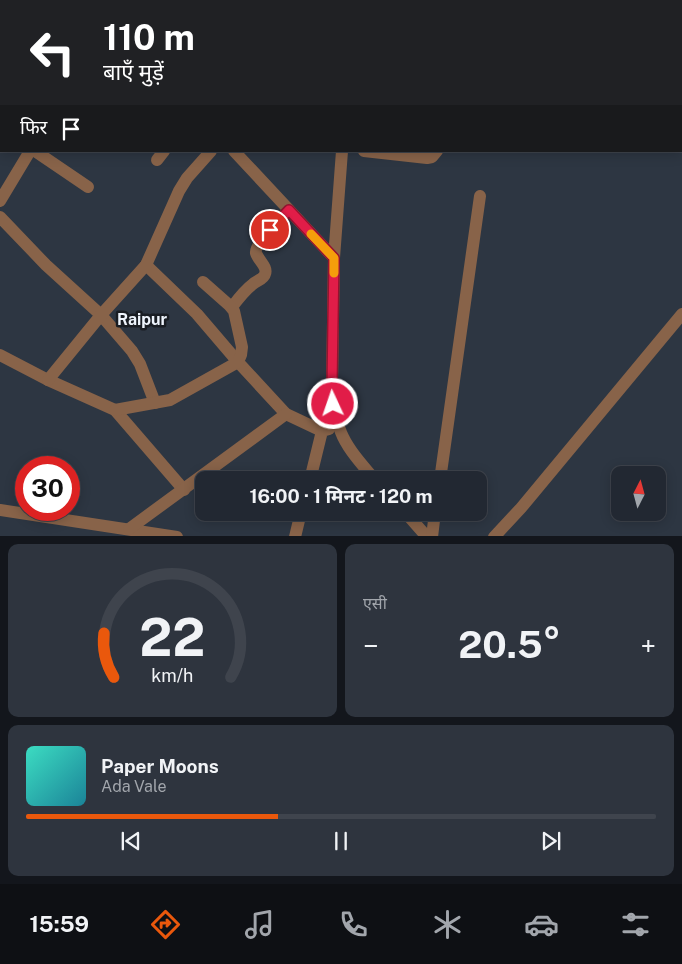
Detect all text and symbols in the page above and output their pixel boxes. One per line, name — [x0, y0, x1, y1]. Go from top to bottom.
text: 110 m — [103, 17, 195, 58]
icon: left — [20, 20, 85, 85]
text: बाएँ मुड़ें — [103, 59, 164, 85]
icon: arrive — [57, 115, 85, 143]
text: फिर — [20, 116, 47, 138]
pin — [249, 209, 291, 251]
icon: arrive — [256, 216, 284, 244]
district label: Raipur — [117, 310, 167, 329]
position arrow — [306, 377, 358, 429]
speed limit sign: 30 — [15, 456, 80, 521]
north arrow — [611, 466, 666, 521]
map controls — [611, 466, 666, 521]
text: 16:00 · 1 मिनट · 120 m — [249, 485, 433, 507]
text: एसी — [363, 594, 387, 613]
text: 22 — [139, 607, 206, 668]
text: 20.5° — [458, 622, 561, 667]
text: − — [363, 629, 379, 662]
text: + — [640, 629, 656, 662]
text: km/h — [151, 665, 194, 686]
text: Paper Moons — [101, 755, 219, 777]
text: Ada Vale — [101, 777, 166, 796]
icon: previous — [117, 827, 145, 855]
icon: pause — [327, 827, 355, 855]
icon: next — [537, 827, 565, 855]
icon: directions — [148, 907, 183, 942]
icon: music — [242, 907, 277, 942]
icon: phone — [336, 907, 371, 942]
icon: climate — [430, 907, 465, 942]
icon: car — [524, 907, 559, 942]
icon: filters — [618, 907, 653, 942]
text: 15:59 — [29, 911, 89, 937]

